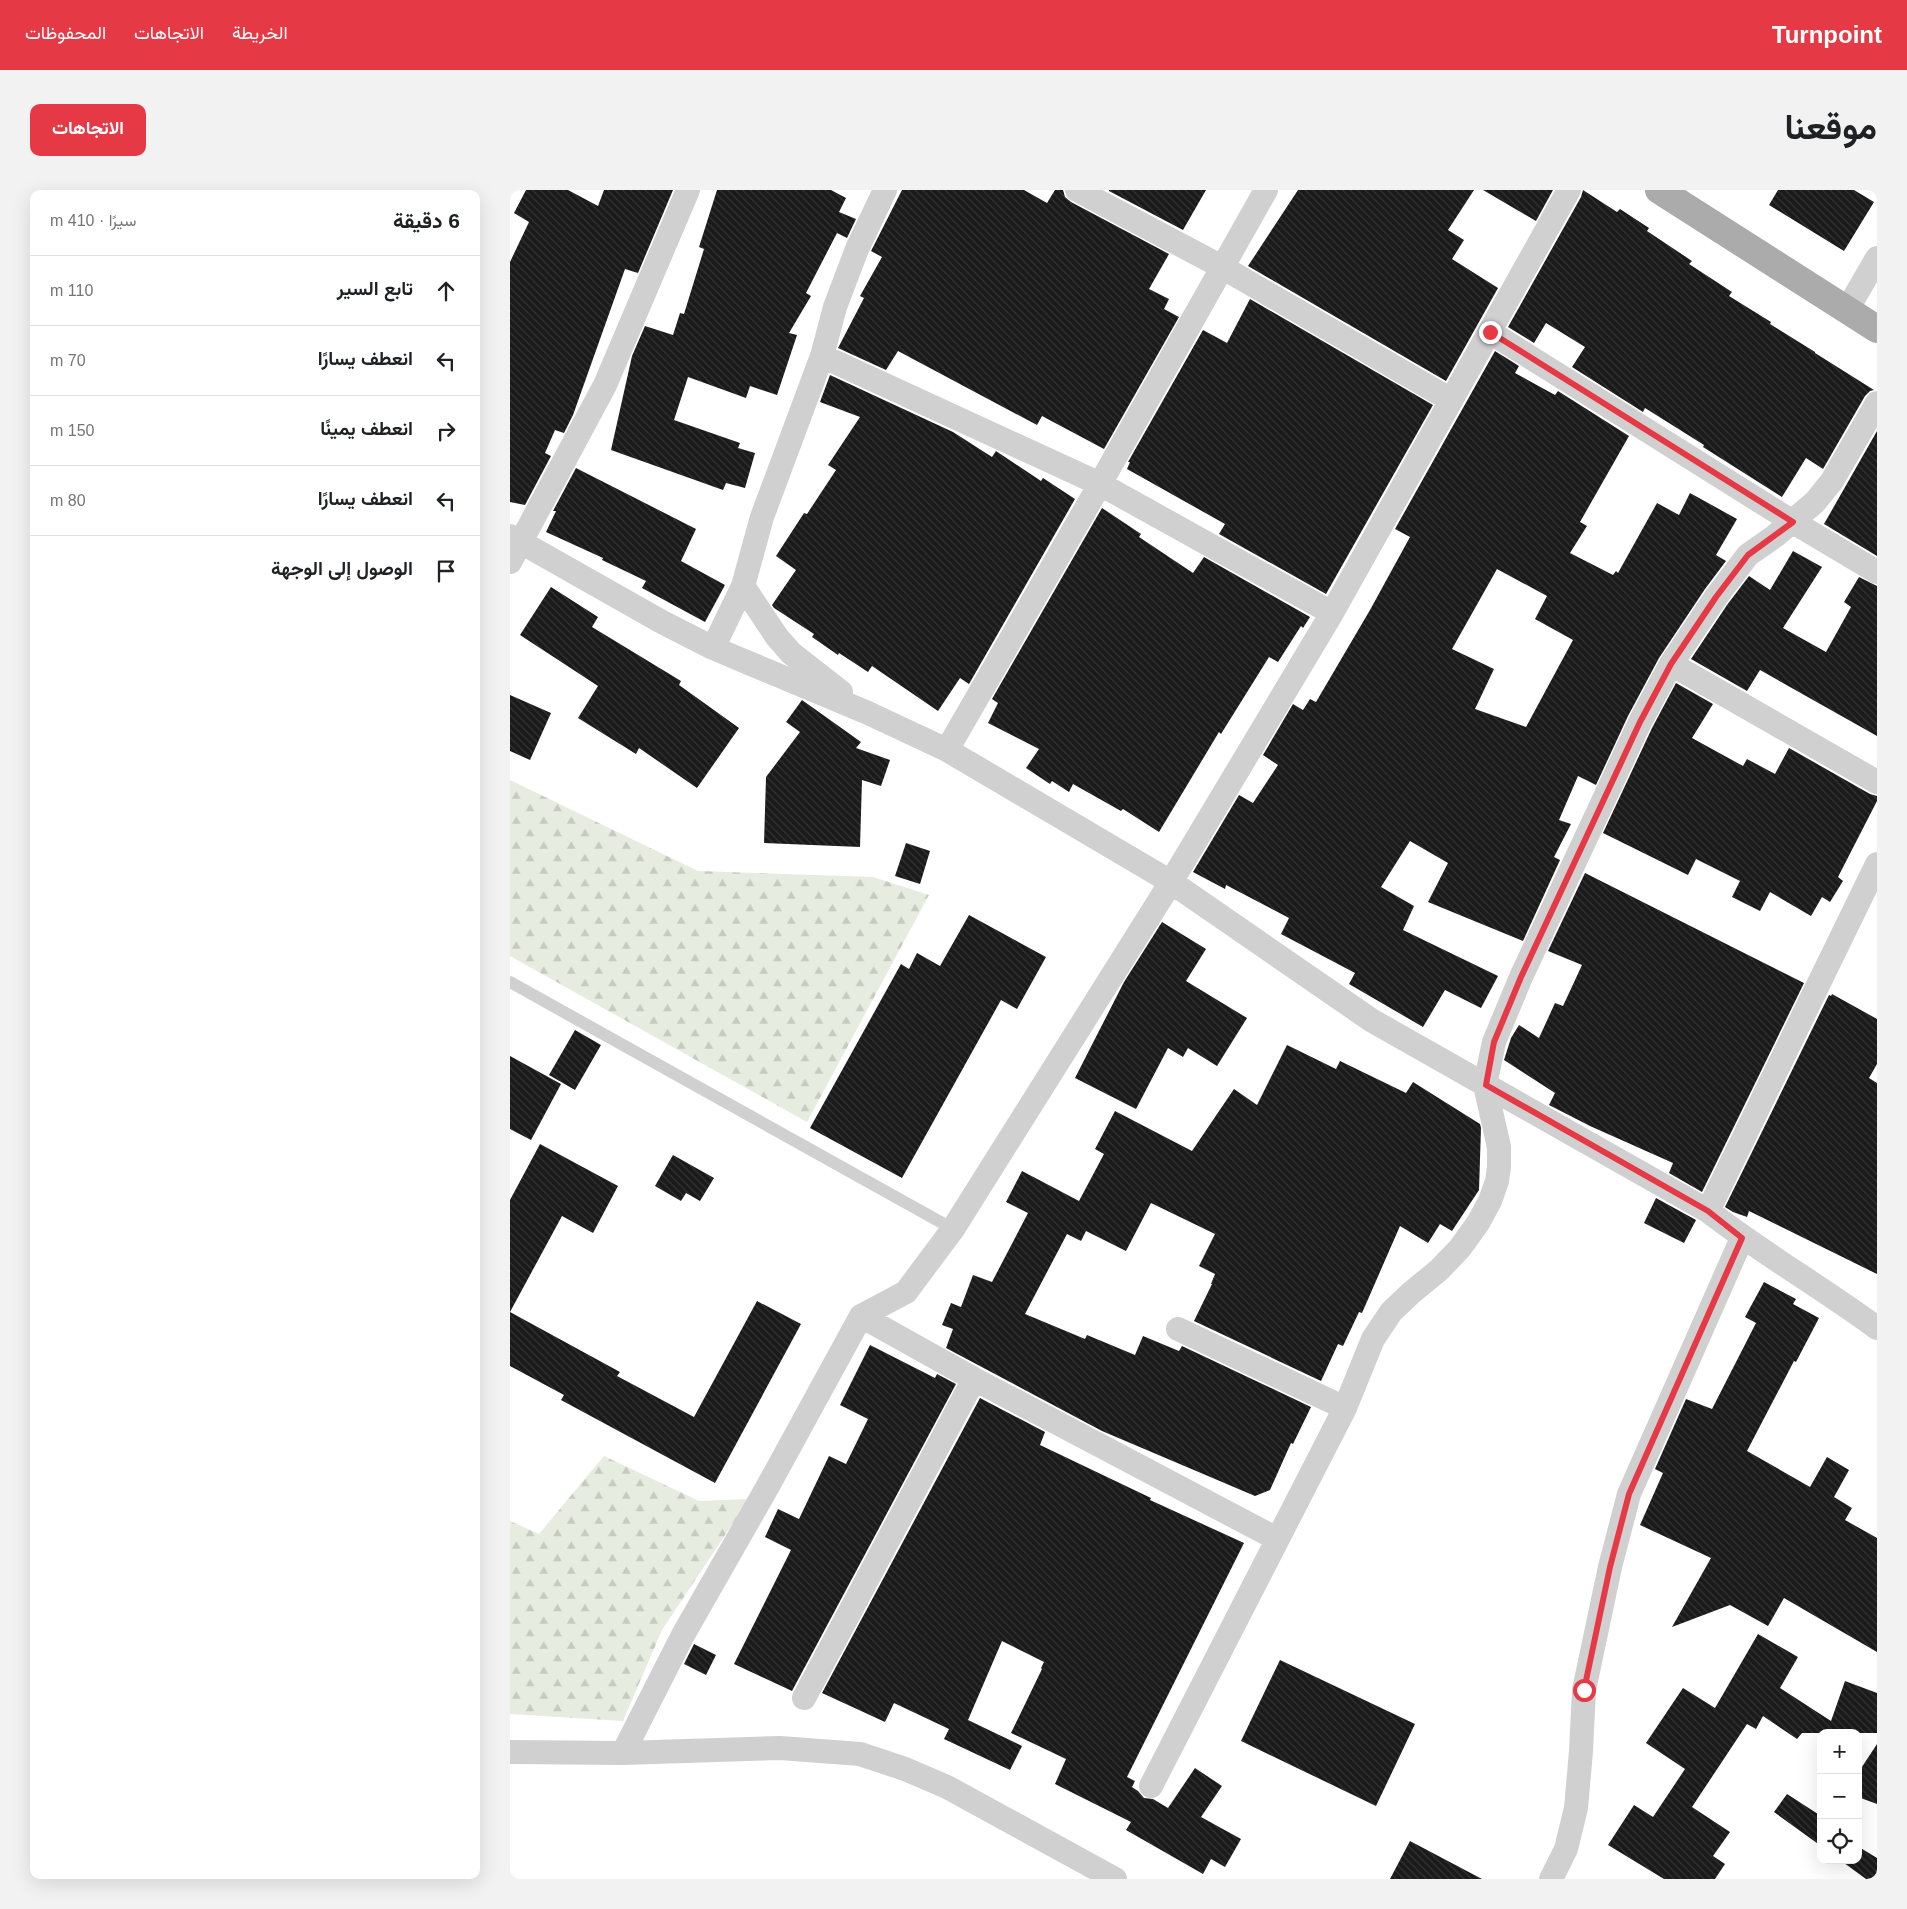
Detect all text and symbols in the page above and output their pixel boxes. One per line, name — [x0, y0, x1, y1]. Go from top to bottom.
text: Turnpoint — [1772, 21, 1882, 48]
text: المحفوظات — [25, 23, 106, 43]
text: الاتجاهات — [134, 23, 204, 43]
text: الخريطة — [232, 23, 288, 43]
button: الاتجاهات — [30, 104, 146, 156]
text: موقعنا — [1784, 107, 1877, 146]
text: 6 دقيقة — [393, 209, 460, 232]
text: سيرًا · 410 m — [50, 212, 136, 229]
icon: ahead — [432, 277, 460, 305]
text: تابع السير — [337, 278, 413, 299]
text: 110 m — [50, 282, 93, 299]
route end — [1479, 321, 1502, 344]
icon: left — [432, 347, 460, 375]
text: انعطف يسارًا — [318, 348, 413, 369]
text: 70 m — [50, 352, 86, 369]
icon: right — [432, 417, 460, 445]
text: انعطف يمينًا — [320, 418, 413, 439]
text: 150 m — [50, 422, 94, 439]
icon: left — [432, 487, 460, 515]
text: انعطف يسارًا — [318, 488, 413, 509]
text: 80 m — [50, 492, 86, 509]
icon: arrive — [432, 557, 460, 585]
text: الوصول إلى الوجهة — [271, 558, 413, 579]
route start — [1573, 1679, 1596, 1702]
map controls — [1817, 1729, 1862, 1864]
button: + — [1817, 1729, 1862, 1774]
button: − — [1817, 1774, 1862, 1819]
button: locate — [1817, 1819, 1862, 1864]

